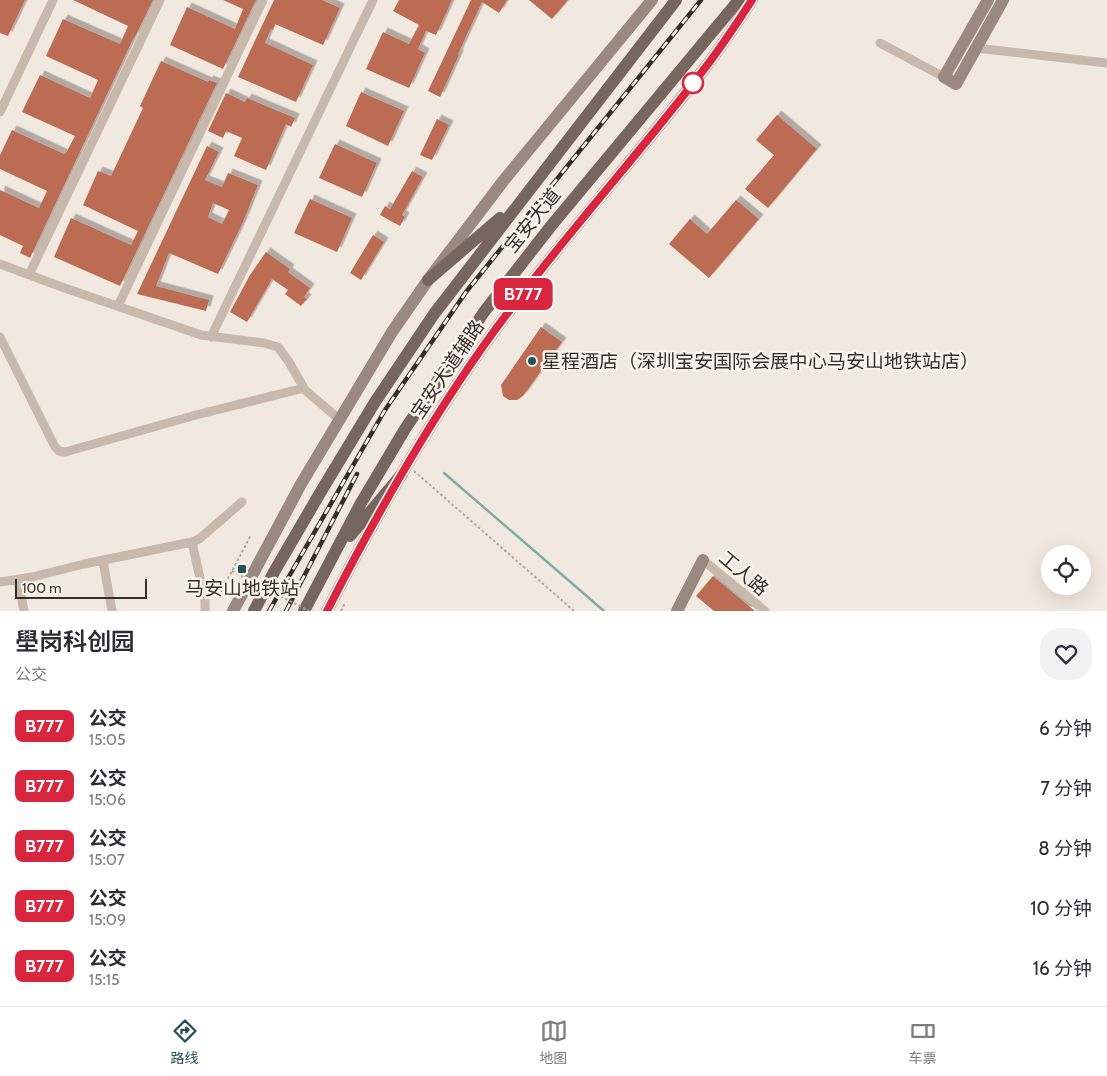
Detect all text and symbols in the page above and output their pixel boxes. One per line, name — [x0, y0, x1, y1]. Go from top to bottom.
unlabelled marker — [682, 72, 704, 94]
street label: 宝安大道 — [500, 184, 565, 257]
line badge: B777 — [488, 278, 558, 310]
text: B777 — [504, 283, 542, 305]
street label: 宝安大道辅路 — [406, 316, 489, 423]
place label: 星程酒店（深圳宝安国际会展中心马安山地铁站店） — [542, 350, 979, 373]
marker: 星程酒店（深圳宝安国际会展中心马安山地铁站店） — [526, 355, 538, 367]
map controls — [1041, 545, 1091, 595]
button: locate — [1041, 545, 1091, 595]
street label: 工人路 — [714, 546, 773, 601]
marker: 马安山地铁站 — [236, 563, 248, 575]
scale bar — [15, 576, 148, 599]
place label: 马安山地铁站 — [185, 577, 299, 600]
text: 100 m — [22, 579, 62, 597]
text: 壆岗科创园 — [15, 627, 135, 656]
button: heart — [1040, 628, 1092, 680]
text: 公交 — [15, 665, 47, 684]
text: 公交 — [89, 707, 127, 730]
text: B777 — [25, 715, 64, 737]
text: 6 分钟 — [1039, 717, 1092, 740]
text: 15:05 — [89, 730, 126, 749]
text: 公交 — [89, 767, 127, 790]
text: B777 — [25, 775, 64, 797]
text: 7 分钟 — [1040, 777, 1092, 800]
text: 15:06 — [89, 790, 126, 809]
text: 公交 — [89, 827, 127, 850]
text: B777 — [25, 835, 64, 857]
text: 8 分钟 — [1038, 837, 1092, 860]
text: 15:07 — [89, 850, 125, 869]
text: 公交 — [89, 887, 127, 910]
text: B777 — [25, 895, 64, 917]
text: 10 分钟 — [1030, 897, 1092, 920]
text: 15:09 — [89, 910, 126, 929]
text: 公交 — [89, 947, 127, 970]
text: B777 — [25, 955, 64, 977]
text: 16 分钟 — [1033, 957, 1092, 980]
text: 15:15 — [89, 970, 120, 989]
tab: 路线 — [171, 1017, 199, 1067]
tab: 地图 — [540, 1017, 568, 1067]
tab: 车票 — [909, 1017, 937, 1067]

